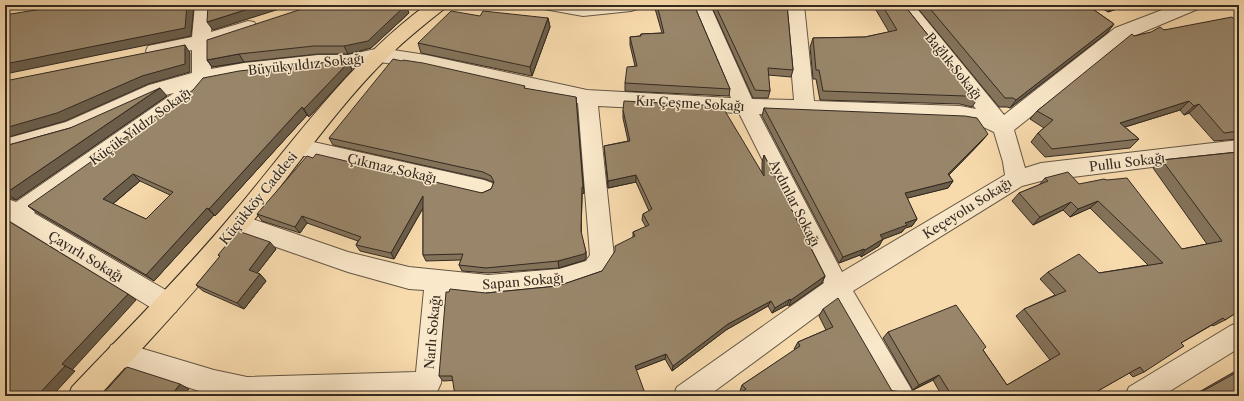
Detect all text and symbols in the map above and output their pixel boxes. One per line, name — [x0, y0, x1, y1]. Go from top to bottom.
street label: Bağlık Sokağı — [922, 29, 986, 103]
street label: Büyükyıldız Sokağı — [247, 50, 365, 78]
street label: Küçük Yıldız Sokağı — [86, 84, 194, 168]
street label: Kır Çeşme Sokağı — [635, 92, 745, 114]
street label: Küçükköy Caddesi — [216, 148, 300, 248]
street label: Pullu Sokağı — [1088, 149, 1166, 175]
street label: Çıkmaz Sokağı — [346, 150, 438, 186]
street label: Aydınlar Sokağı — [766, 156, 824, 249]
street label: Keçeyolu Sokağı — [920, 174, 1014, 242]
street label: Çayırlı Sokağı — [45, 227, 127, 285]
street label: Sapan Sokağı — [482, 269, 564, 293]
street label: Narlı Sokağı — [421, 294, 443, 370]

